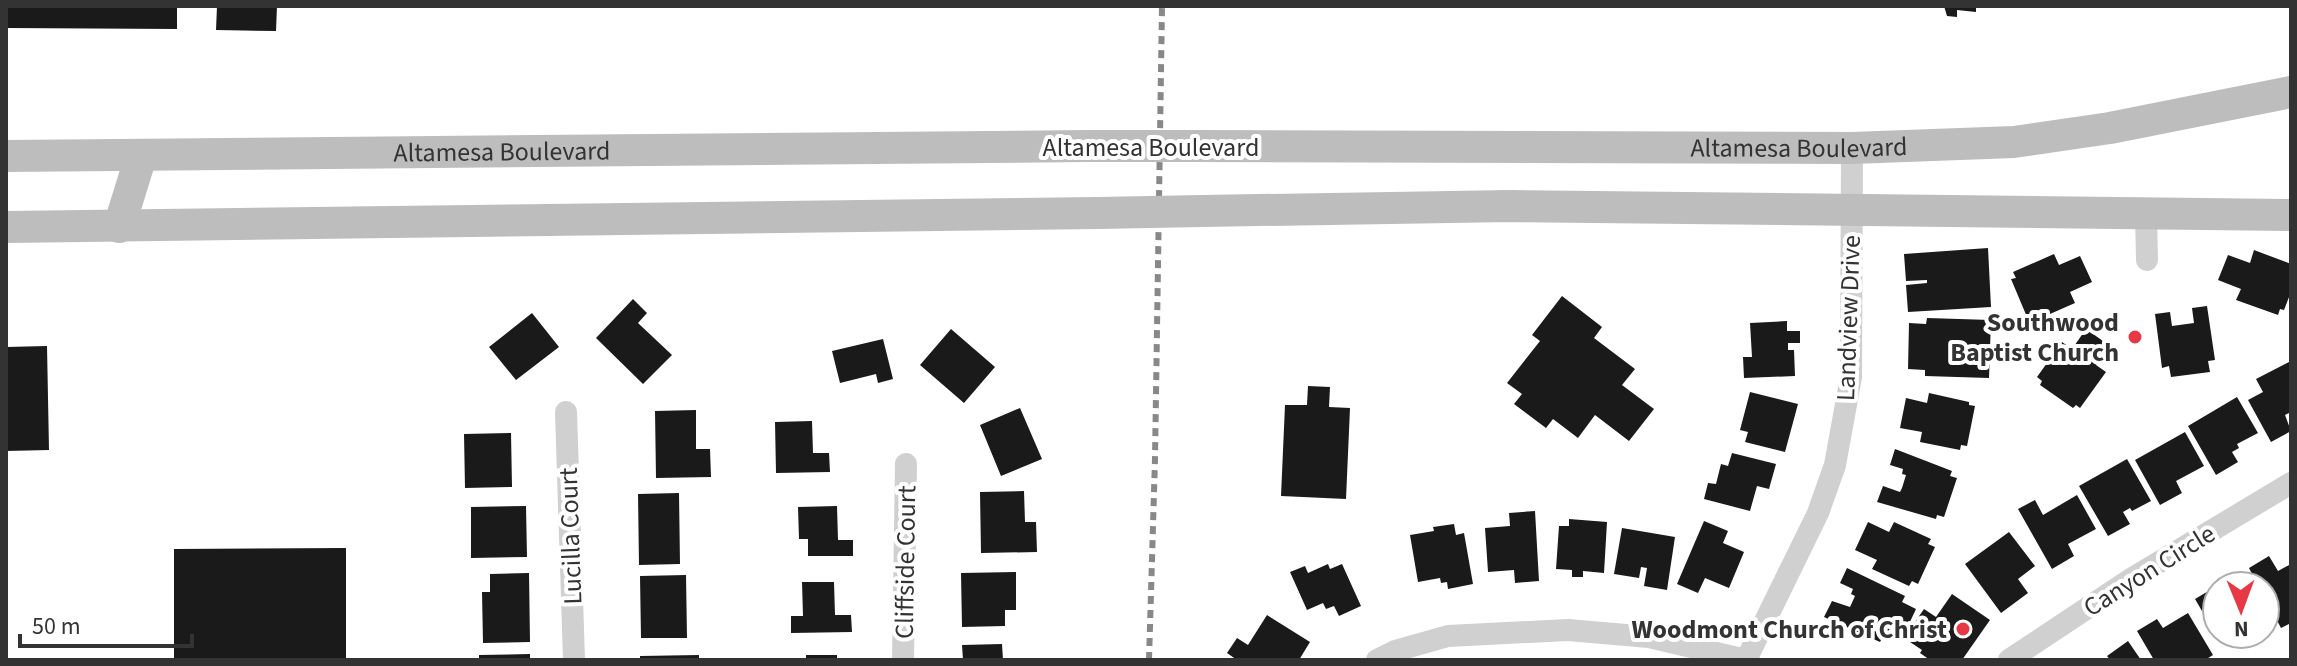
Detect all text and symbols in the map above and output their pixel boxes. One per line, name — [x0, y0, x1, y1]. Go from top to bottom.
street label: Altamesa Boulevard — [1690, 128, 1908, 167]
street label: Altamesa Boulevard — [1043, 129, 1259, 166]
street label: Altamesa Boulevard — [393, 132, 611, 171]
street label: Landview Drive — [1827, 234, 1870, 402]
place label: Southwood Baptist Church — [1950, 304, 2119, 371]
marker: Southwood Baptist Church — [2126, 328, 2144, 346]
street label: Lucilla Court — [550, 467, 591, 605]
street label: Cliffside Court — [886, 485, 925, 639]
street label: Canyon Circle — [2076, 515, 2222, 626]
north arrow — [2201, 570, 2281, 650]
scale bar — [20, 598, 192, 648]
text: 50 m — [32, 609, 81, 644]
place label: Woodmont Church of Christ — [1631, 611, 1947, 648]
text: N — [2234, 613, 2249, 645]
marker: Woodmont Church of Christ — [1954, 620, 1972, 638]

